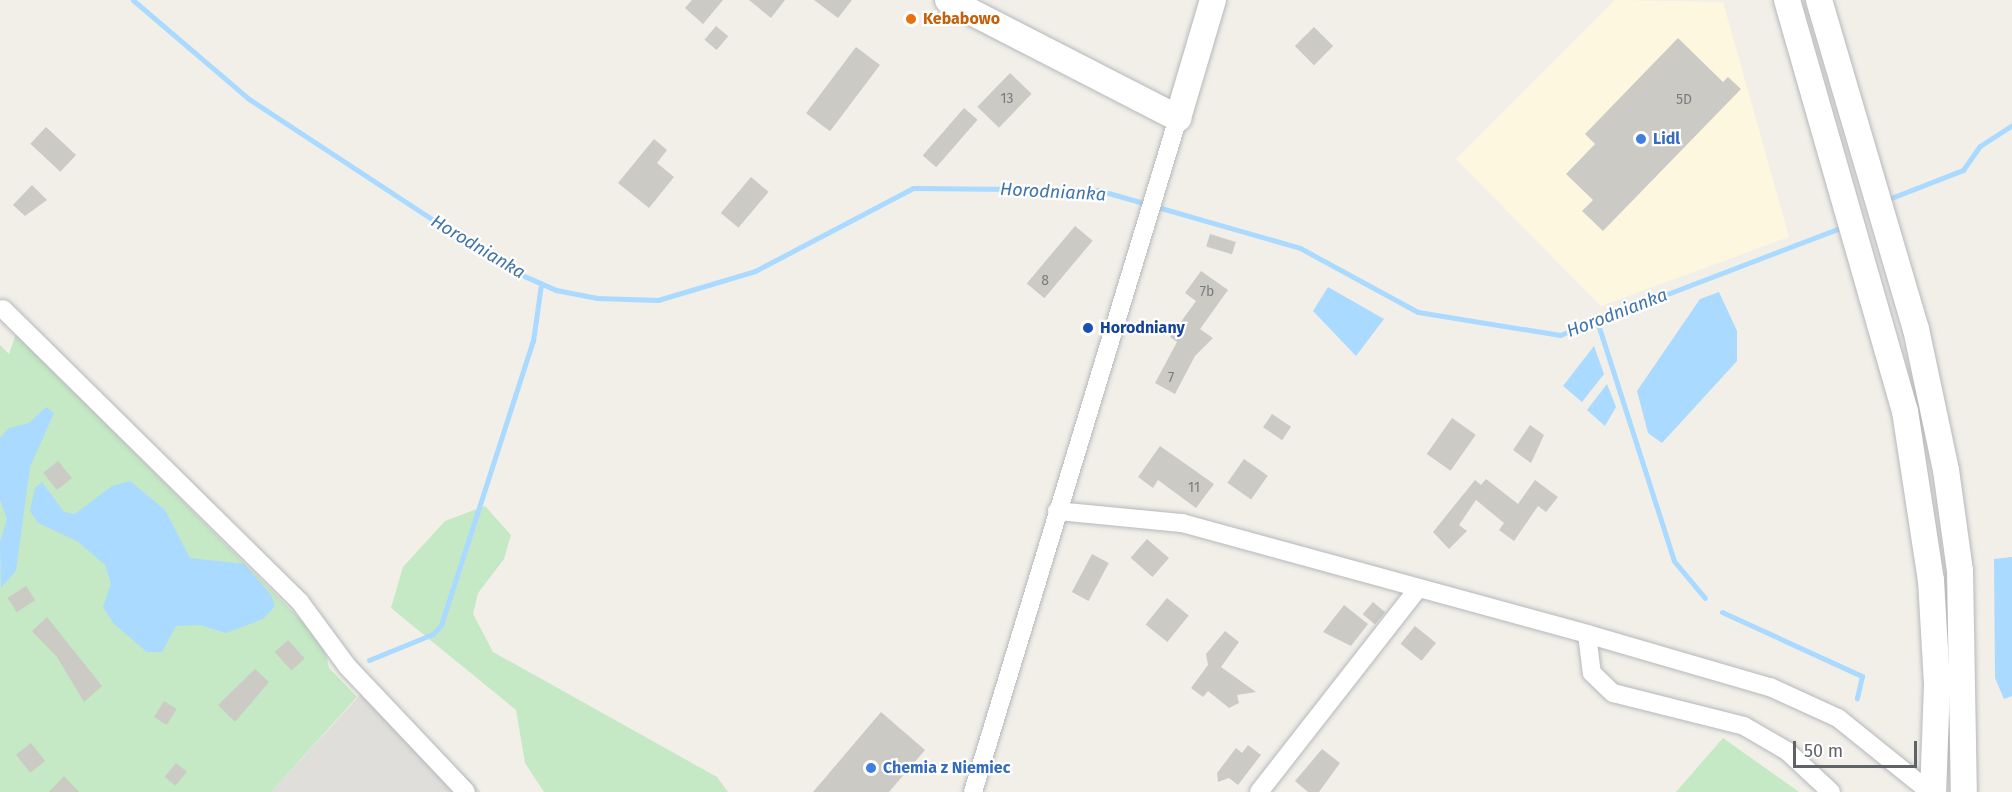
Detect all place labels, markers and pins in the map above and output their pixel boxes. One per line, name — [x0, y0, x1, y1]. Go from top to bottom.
place label: Kebabowo — [923, 9, 1000, 29]
marker: Kebabowo — [904, 12, 918, 26]
place label: Lidl — [1653, 129, 1680, 149]
marker: Lidl — [1634, 132, 1648, 146]
place label: Horodniany — [1100, 318, 1185, 338]
marker: Horodniany — [1081, 321, 1095, 335]
place label: Chemia z Niemiec — [883, 758, 1010, 778]
marker: Chemia z Niemiec — [864, 761, 878, 775]

